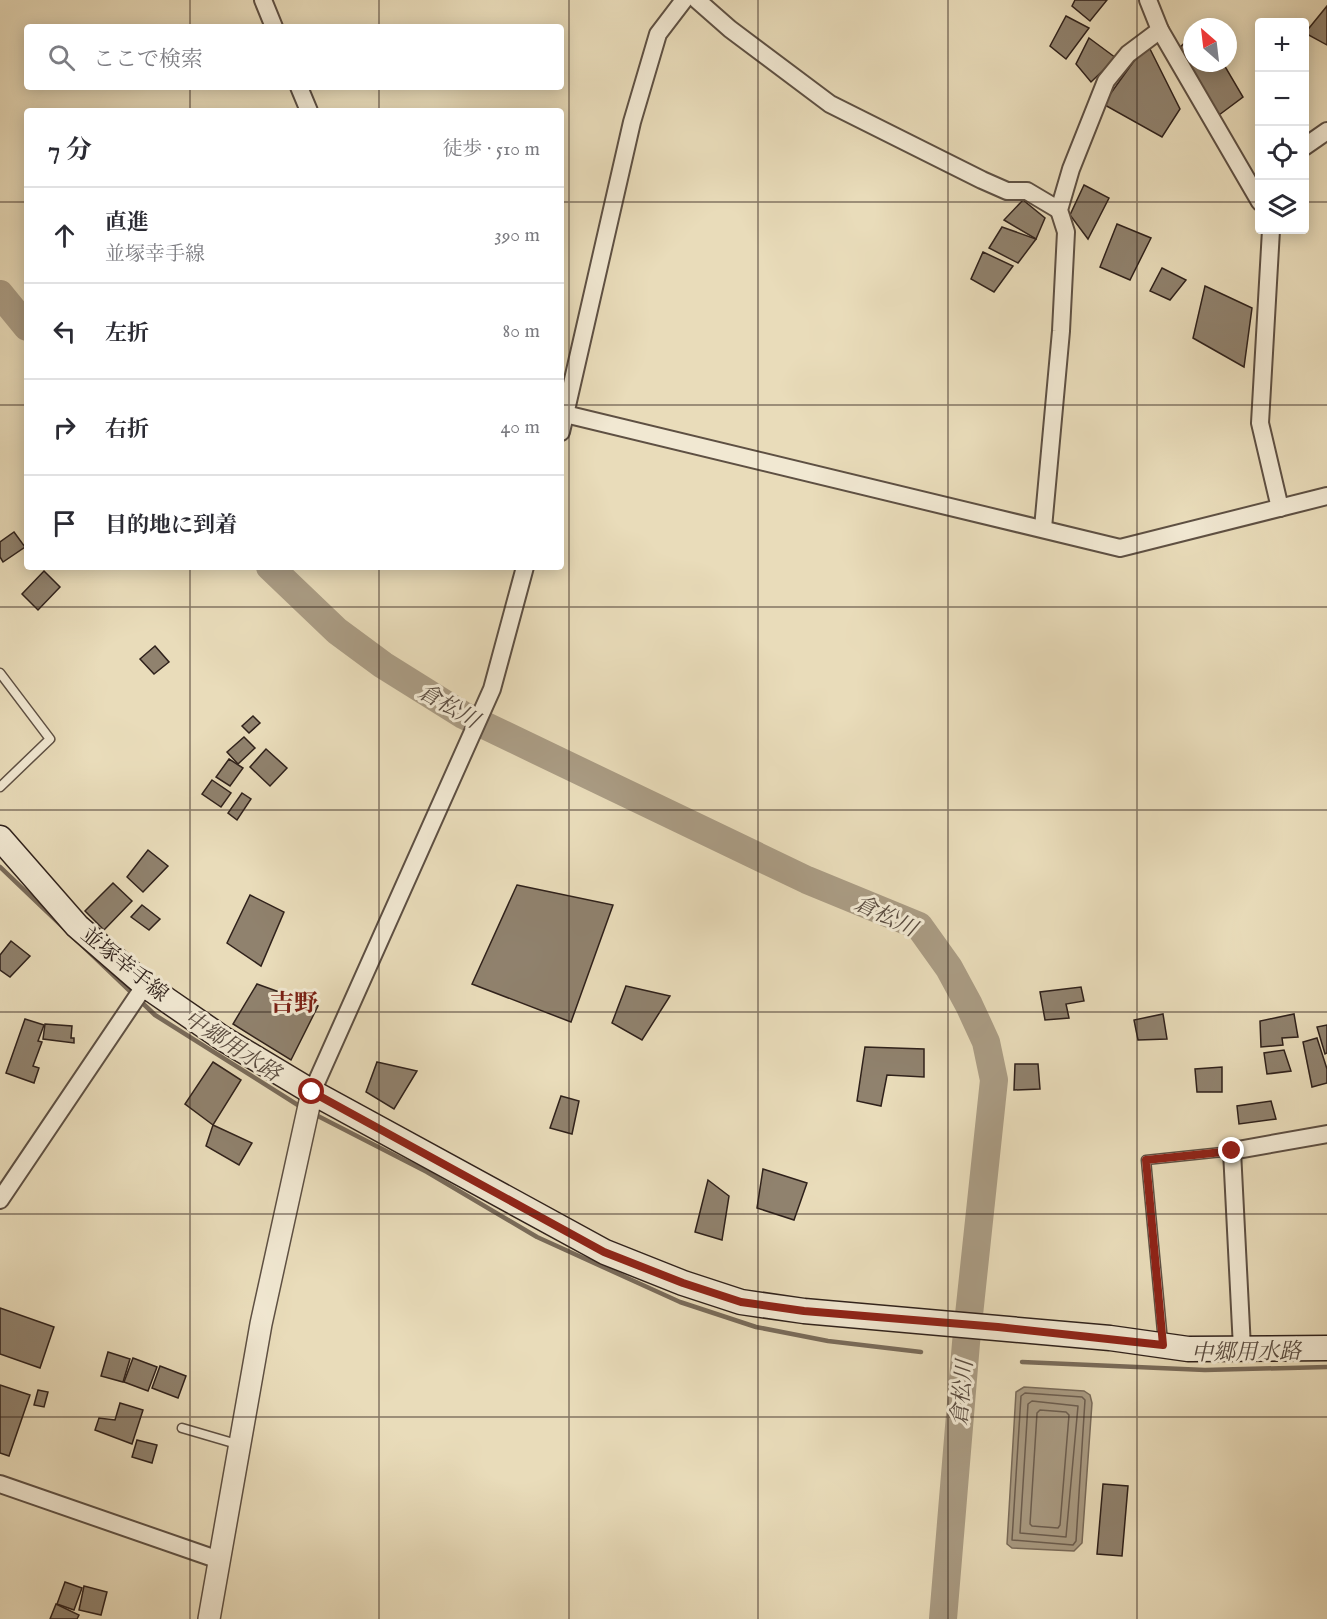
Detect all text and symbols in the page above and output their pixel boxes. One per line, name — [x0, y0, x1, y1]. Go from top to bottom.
north arrow — [1183, 18, 1237, 72]
map controls — [1255, 18, 1309, 234]
button: + — [1255, 18, 1309, 72]
search box — [24, 24, 564, 90]
icon: search — [45, 41, 78, 74]
text: ここで検索 — [93, 46, 203, 74]
button: − — [1255, 72, 1309, 126]
button: locate — [1255, 126, 1309, 180]
text: 7 分 — [48, 134, 92, 167]
text: 徒歩 · 510 m — [443, 137, 540, 162]
button: layers — [1255, 180, 1309, 234]
text: 直進 — [105, 209, 149, 237]
icon: ahead — [48, 219, 81, 252]
text: 390 m — [494, 223, 540, 248]
text: 並塚幸手線 — [105, 242, 205, 267]
icon: left — [48, 315, 81, 348]
text: 80 m — [503, 319, 540, 344]
text: 左折 — [105, 320, 149, 348]
icon: right — [48, 411, 81, 444]
text: 40 m — [501, 415, 540, 440]
text: 右折 — [105, 416, 149, 444]
icon: arrive — [48, 507, 81, 540]
text: 目的地に到着 — [105, 512, 237, 540]
water label: 倉松川 — [412, 678, 485, 736]
water label: 倉松川 — [849, 890, 923, 945]
street label: 並塚幸手線 — [75, 922, 173, 1009]
district label: 吉野 — [270, 989, 318, 1020]
water label: 中郷用水路 — [178, 1005, 287, 1089]
route start — [298, 1078, 324, 1104]
route end — [1218, 1137, 1244, 1163]
water label: 中郷用水路 — [1191, 1338, 1303, 1368]
water label: 倉松川 — [946, 1357, 980, 1427]

